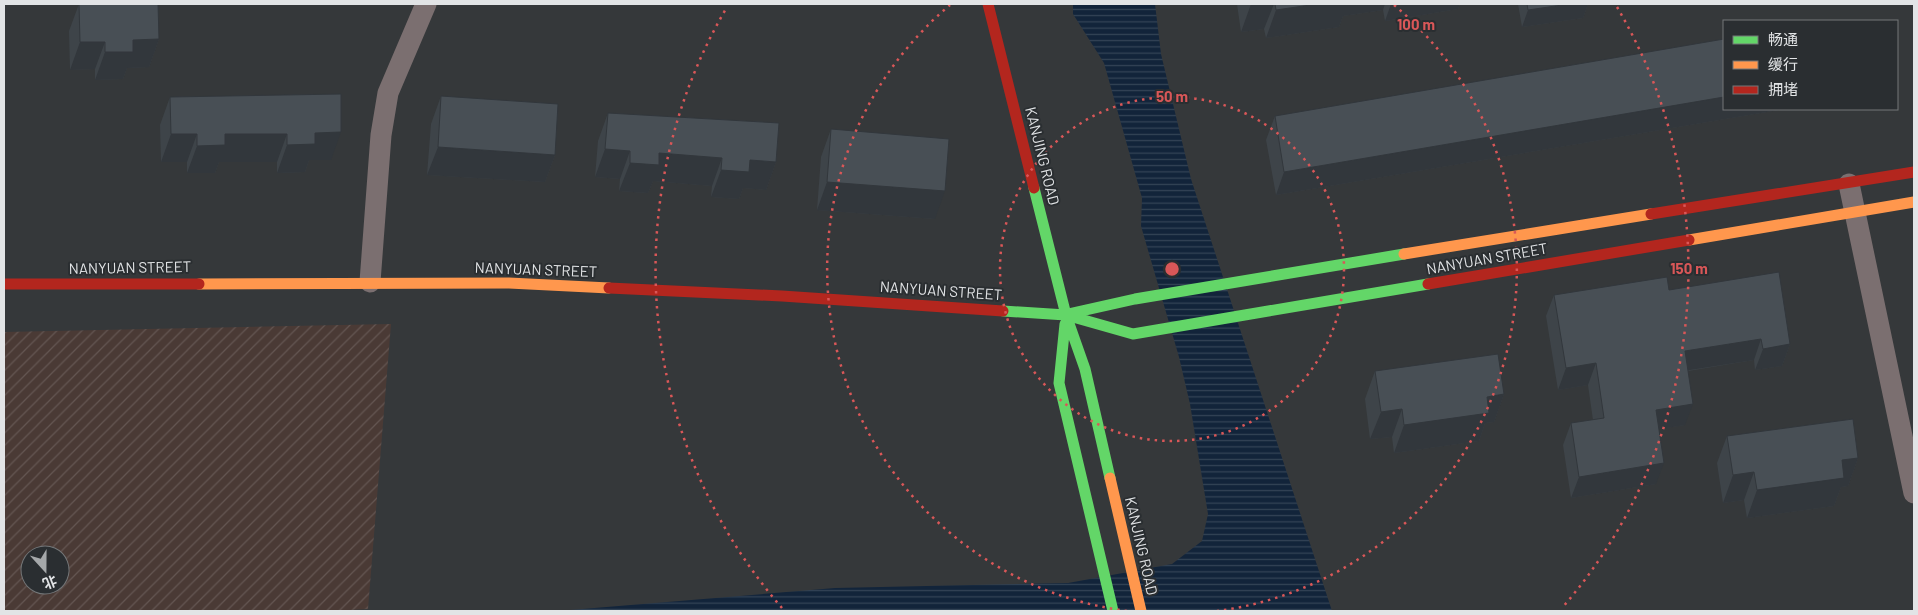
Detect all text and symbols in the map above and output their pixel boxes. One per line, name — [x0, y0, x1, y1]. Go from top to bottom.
text: 100 m — [1397, 15, 1435, 33]
legend — [1723, 20, 1898, 110]
text: 畅通 — [1768, 30, 1798, 48]
text: 缓行 — [1768, 55, 1798, 73]
text: 拥堵 — [1768, 80, 1798, 98]
text: 50 m — [1156, 87, 1188, 105]
street label: KANJING ROAD — [1022, 105, 1064, 207]
street label: NANYUAN STREET — [1425, 239, 1549, 278]
street label: NANYUAN STREET — [69, 257, 191, 277]
street label: NANYUAN STREET — [474, 258, 598, 280]
text: 150 m — [1670, 259, 1708, 277]
centre of rings — [1163, 260, 1181, 278]
street label: NANYUAN STREET — [879, 277, 1003, 303]
street label: KANJING ROAD — [1122, 495, 1162, 597]
north arrow — [20, 545, 70, 595]
text: 北 — [40, 572, 59, 593]

